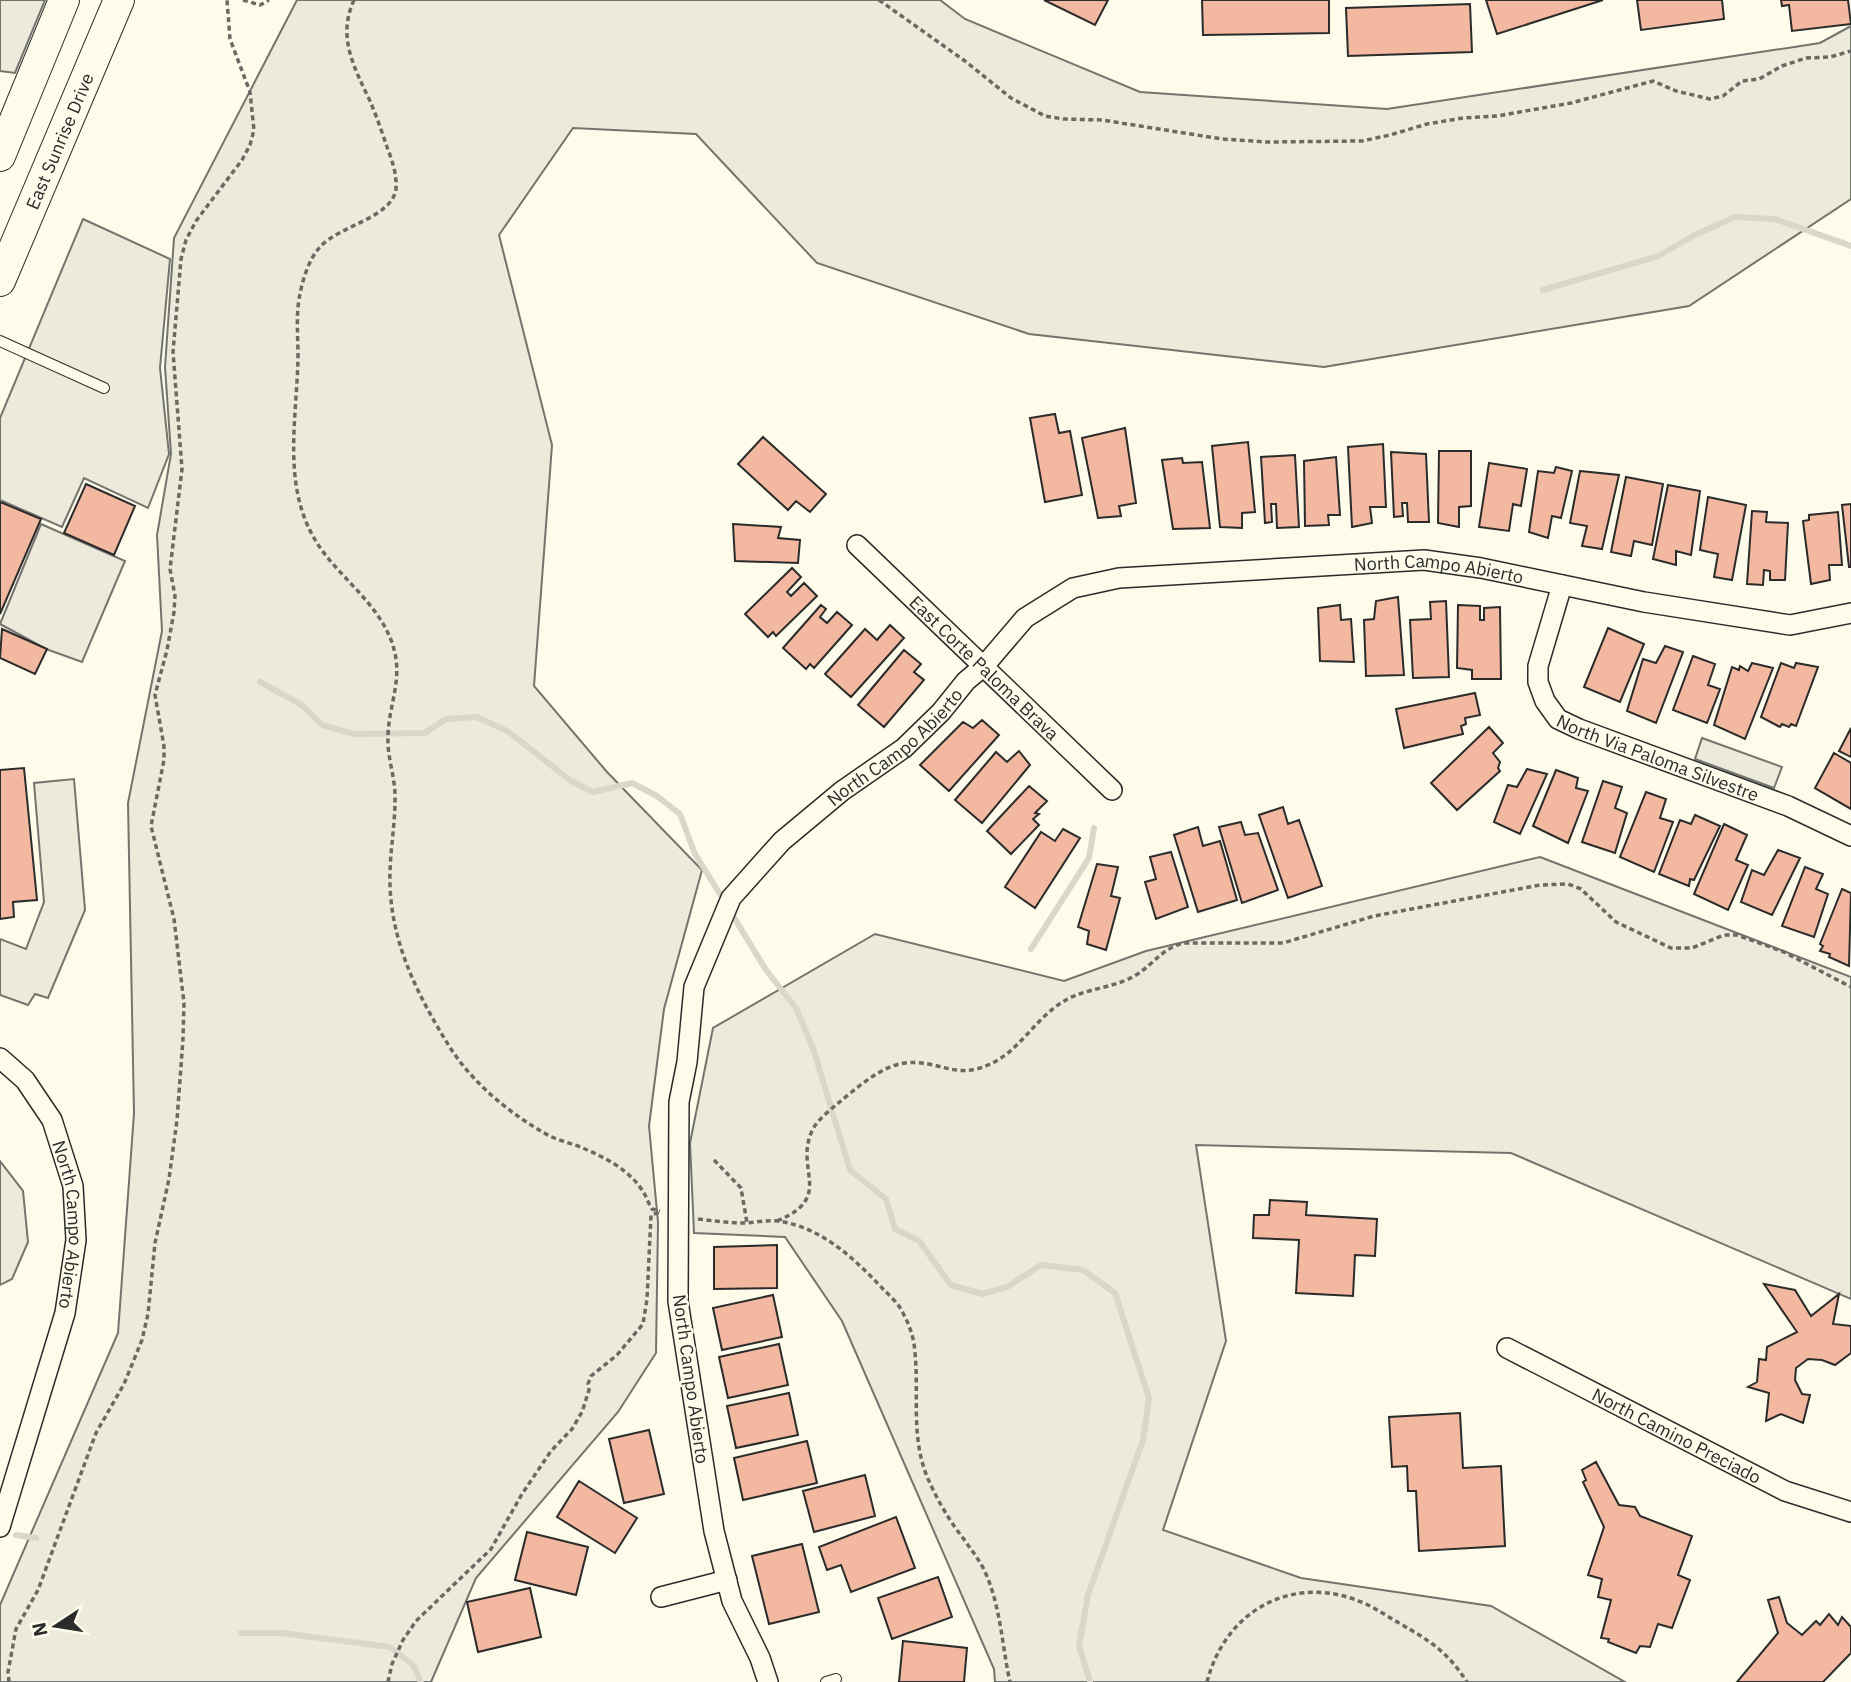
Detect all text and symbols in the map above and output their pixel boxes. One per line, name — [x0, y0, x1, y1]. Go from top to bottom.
street label: East Sunrise Drive — [20, 69, 98, 213]
street label: North Campo Abierto — [1353, 548, 1526, 588]
street label: East Corte Paloma Brava — [905, 590, 1065, 745]
street label: North Campo Abierto — [822, 683, 967, 810]
street label: North Via Paloma Silvestre — [1553, 709, 1762, 806]
street label: North Campo Abierto — [48, 1137, 88, 1311]
street label: North Campo Abierto — [668, 1293, 714, 1465]
street label: North Camino Preciado — [1589, 1382, 1765, 1488]
north arrow — [21, 1591, 91, 1661]
text: N — [26, 1620, 53, 1639]

